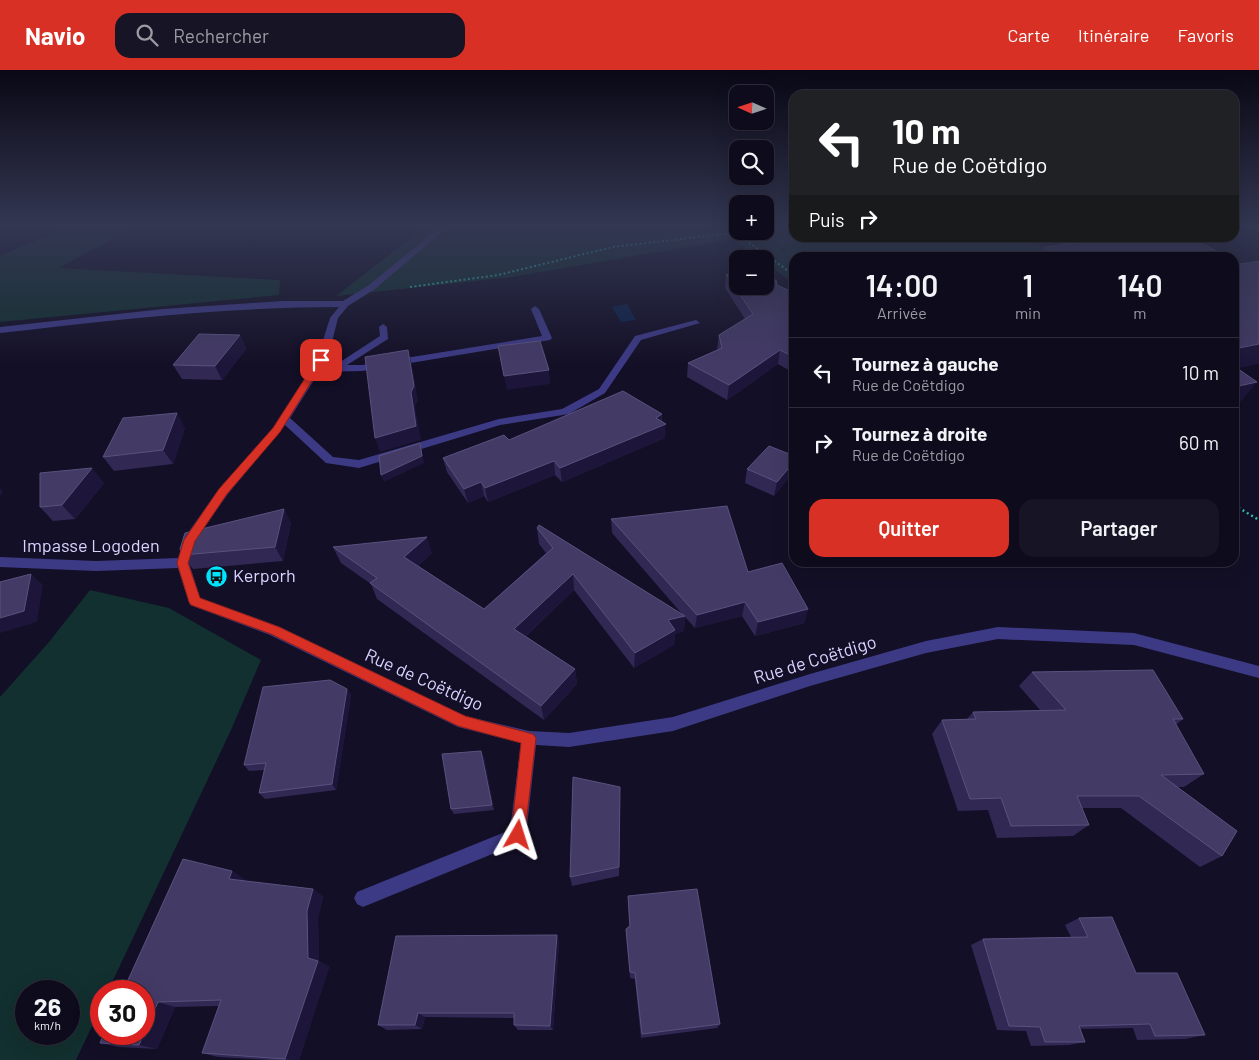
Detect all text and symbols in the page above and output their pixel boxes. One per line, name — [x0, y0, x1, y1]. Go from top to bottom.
search box — [115, 13, 465, 58]
text: Navio — [25, 21, 85, 50]
icon: search — [133, 21, 161, 49]
text: Rechercher — [173, 24, 269, 47]
text: Carte — [1007, 24, 1050, 46]
text: Itinéraire — [1078, 24, 1149, 46]
text: Favoris — [1177, 24, 1234, 46]
north arrow — [729, 85, 774, 130]
map controls — [729, 85, 774, 295]
text: 10 m — [892, 109, 961, 151]
icon: left — [809, 110, 874, 175]
button: search — [729, 140, 774, 185]
text: Rue de Coëtdigo — [892, 151, 1047, 177]
button: + — [729, 195, 774, 240]
icon: right — [854, 205, 882, 233]
text: Puis — [809, 208, 844, 231]
button: − — [729, 250, 774, 295]
text: 14:00 — [866, 267, 938, 303]
text: 1 — [1023, 267, 1033, 303]
text: 140 — [1117, 267, 1163, 303]
text: Arrivée — [877, 303, 927, 322]
text: min — [1015, 303, 1041, 322]
text: m — [1133, 303, 1147, 322]
pin — [300, 339, 342, 381]
icon: arrive — [307, 346, 335, 374]
text: Tournez à gauche — [852, 352, 999, 375]
icon: left — [809, 359, 837, 387]
text: 10 m — [1182, 361, 1219, 384]
text: Rue de Coëtdigo — [852, 375, 965, 394]
text: Tournez à droite — [852, 422, 988, 445]
icon: right — [809, 429, 837, 457]
text: 60 m — [1179, 431, 1219, 454]
text: Rue de Coëtdigo — [852, 445, 965, 464]
button: Quitter — [809, 499, 1009, 557]
button: Partager — [1019, 499, 1219, 557]
street label: Impasse Logoden — [22, 534, 160, 556]
bus stop icon: Kerporh — [205, 564, 229, 588]
place label: Kerporh — [233, 564, 296, 586]
street label: Rue de Coëtdigo — [751, 630, 879, 688]
street label: Rue de Coëtdigo — [362, 643, 487, 715]
position arrow — [491, 808, 543, 860]
speed limit sign: 30 — [90, 980, 155, 1045]
text: 26 — [34, 991, 61, 1021]
text: km/h — [34, 1018, 61, 1032]

